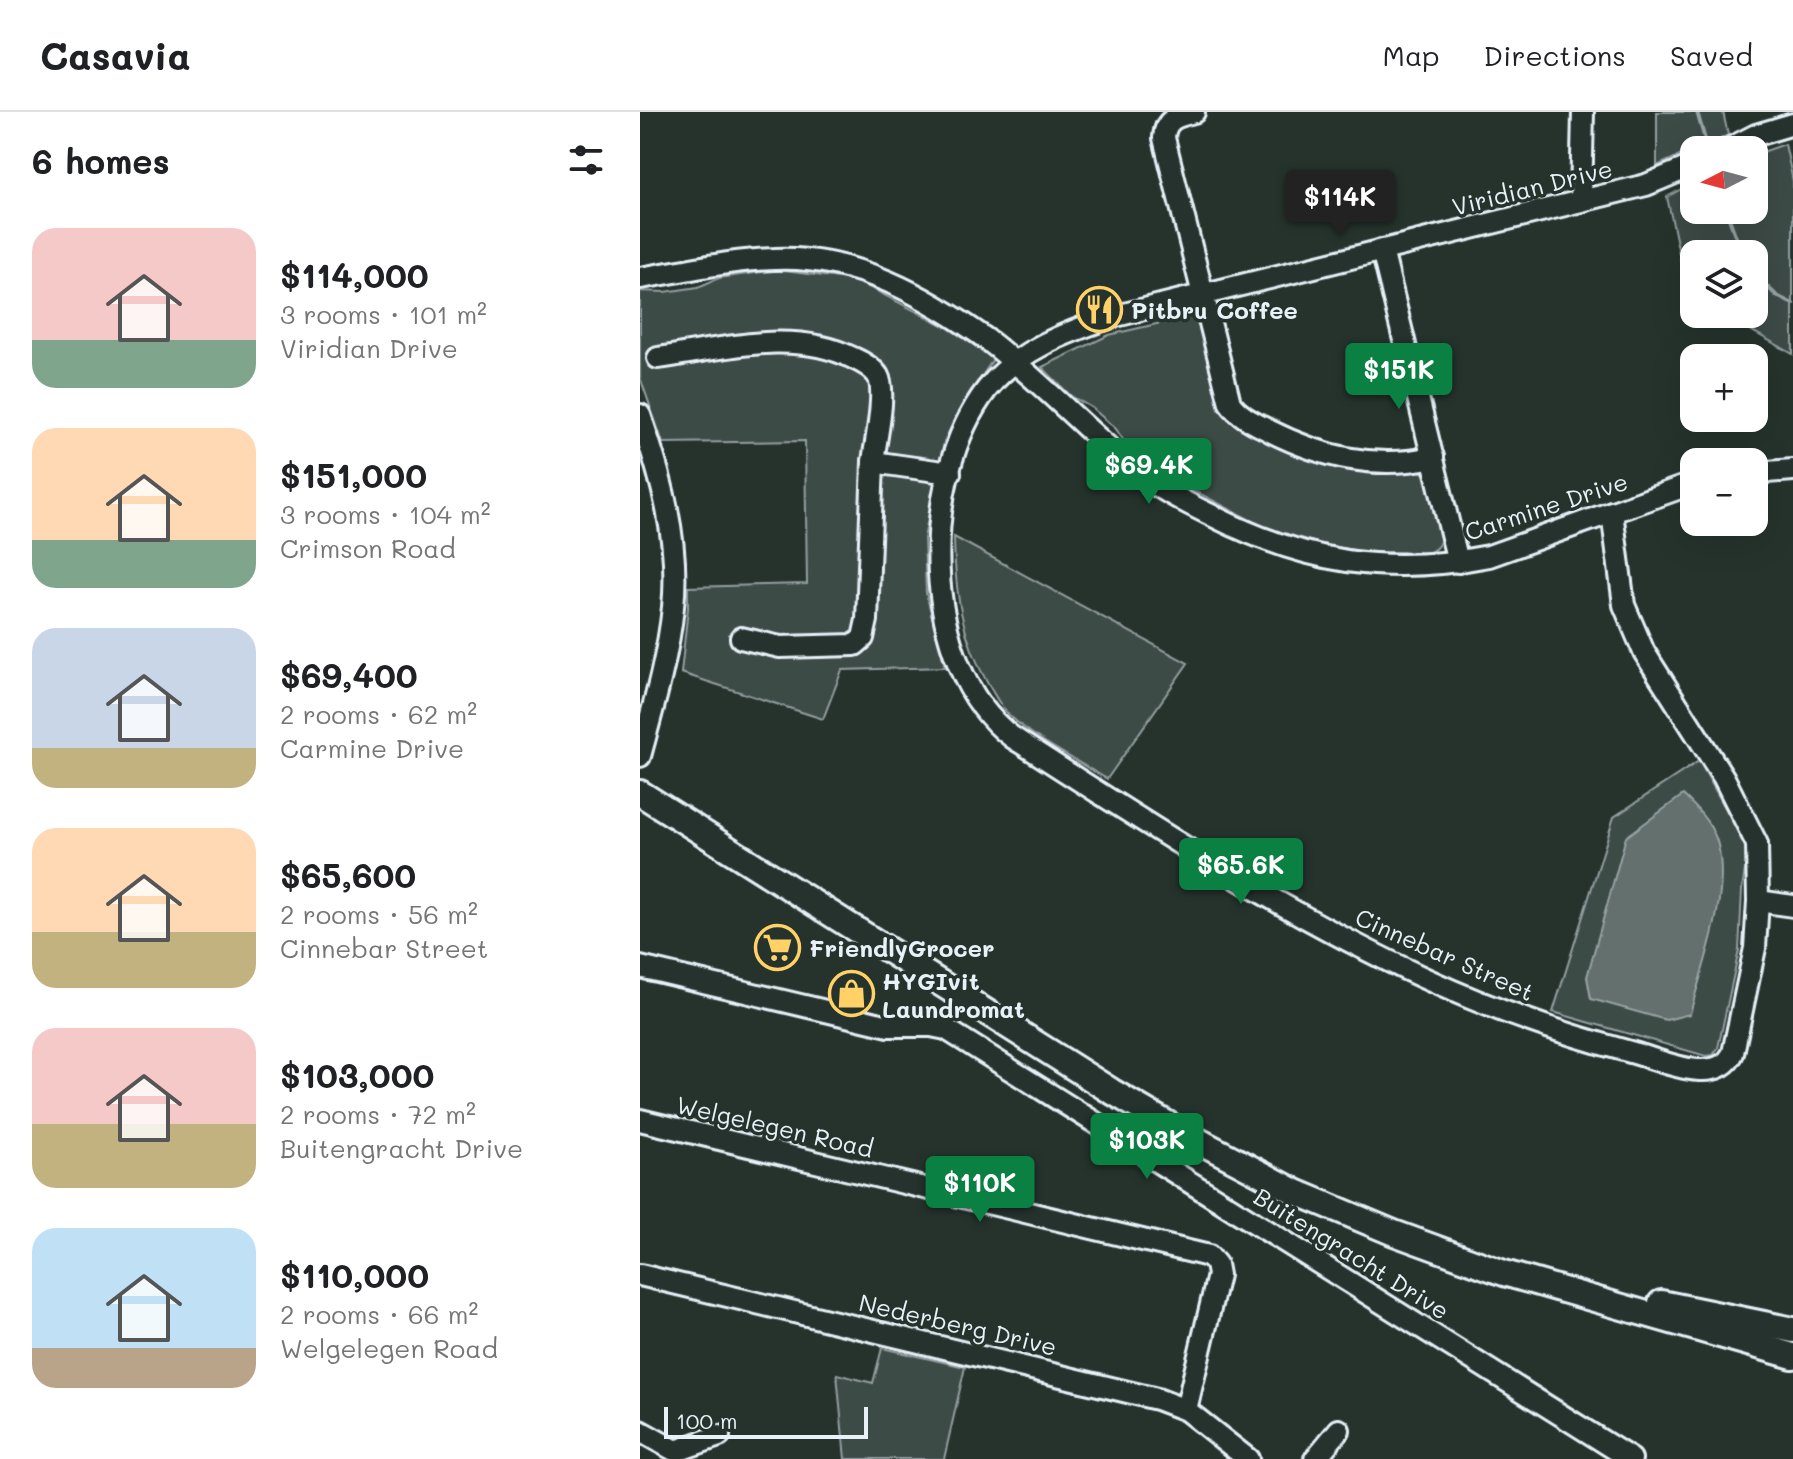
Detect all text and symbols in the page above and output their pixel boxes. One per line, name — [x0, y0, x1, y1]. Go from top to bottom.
text: Casavia — [40, 30, 191, 80]
text: Map — [1383, 37, 1440, 73]
text: Directions — [1484, 37, 1626, 73]
text: Saved — [1670, 37, 1753, 73]
north arrow — [1680, 136, 1768, 224]
map controls — [1680, 136, 1768, 536]
text: 6 homes — [32, 138, 170, 183]
icon: filters — [564, 138, 608, 182]
street label: Viridian Drive — [1449, 152, 1615, 222]
pin: $114K — [1284, 170, 1396, 238]
text: $114K — [1304, 179, 1376, 213]
button: layers — [1680, 240, 1768, 328]
text: $114,000 — [280, 252, 429, 297]
icon: home — [96, 260, 192, 356]
restaurant icon: Pitbru Coffee — [1076, 285, 1124, 333]
place label: Pitbru Coffee — [1131, 294, 1298, 325]
text: 3 rooms · 101 m² — [280, 297, 487, 331]
text: Viridian Drive — [280, 331, 458, 365]
pin: $151K — [1343, 343, 1455, 411]
button: + — [1680, 344, 1768, 432]
text: $151K — [1363, 352, 1435, 386]
pin: $69.4K — [1084, 438, 1214, 506]
text: $69.4K — [1104, 447, 1194, 481]
button: − — [1680, 448, 1768, 536]
text: $151,000 — [280, 452, 427, 497]
icon: home — [96, 460, 192, 556]
street label: Carmine Drive — [1460, 465, 1632, 547]
text: 3 rooms · 104 m² — [280, 497, 491, 531]
text: Crimson Road — [280, 531, 456, 565]
text: $69,400 — [280, 652, 418, 697]
icon: home — [96, 660, 192, 756]
text: 2 rooms · 62 m² — [280, 697, 477, 731]
text: Carmine Drive — [280, 731, 464, 765]
pin: $65.6K — [1176, 838, 1306, 906]
text: $65.6K — [1197, 847, 1285, 881]
text: $65,600 — [280, 852, 416, 897]
icon: home — [96, 860, 192, 956]
text: 2 rooms · 56 m² — [280, 897, 478, 931]
street label: Cinnebar Street — [1351, 901, 1539, 1007]
supermarket icon: FriendlyGrocer — [754, 923, 802, 971]
text: Cinnebar Street — [280, 931, 488, 965]
place label: FriendlyGrocer — [809, 932, 994, 963]
place label: HYGIvit Laundromat — [882, 965, 1025, 1024]
shop icon: HYGIvit Laundromat — [827, 970, 875, 1018]
text: $103,000 — [280, 1052, 434, 1097]
icon: home — [96, 1060, 192, 1156]
street label: Welgelegen Road — [674, 1088, 876, 1164]
text: 2 rooms · 72 m² — [280, 1097, 476, 1131]
pin: $103K — [1091, 1113, 1203, 1181]
text: $103K — [1108, 1122, 1186, 1156]
text: Buitengracht Drive — [280, 1131, 523, 1165]
pin: $110K — [924, 1156, 1036, 1224]
text: $110K — [944, 1165, 1016, 1199]
street label: Buitengracht Drive — [1249, 1180, 1455, 1326]
text: $110,000 — [280, 1252, 429, 1297]
icon: home — [96, 1260, 192, 1356]
street label: Nederberg Drive — [856, 1286, 1060, 1362]
text: 2 rooms · 66 m² — [280, 1297, 478, 1331]
text: Welgelegen Road — [280, 1331, 498, 1365]
scale bar — [664, 1403, 868, 1439]
text: 100 m — [676, 1406, 738, 1435]

